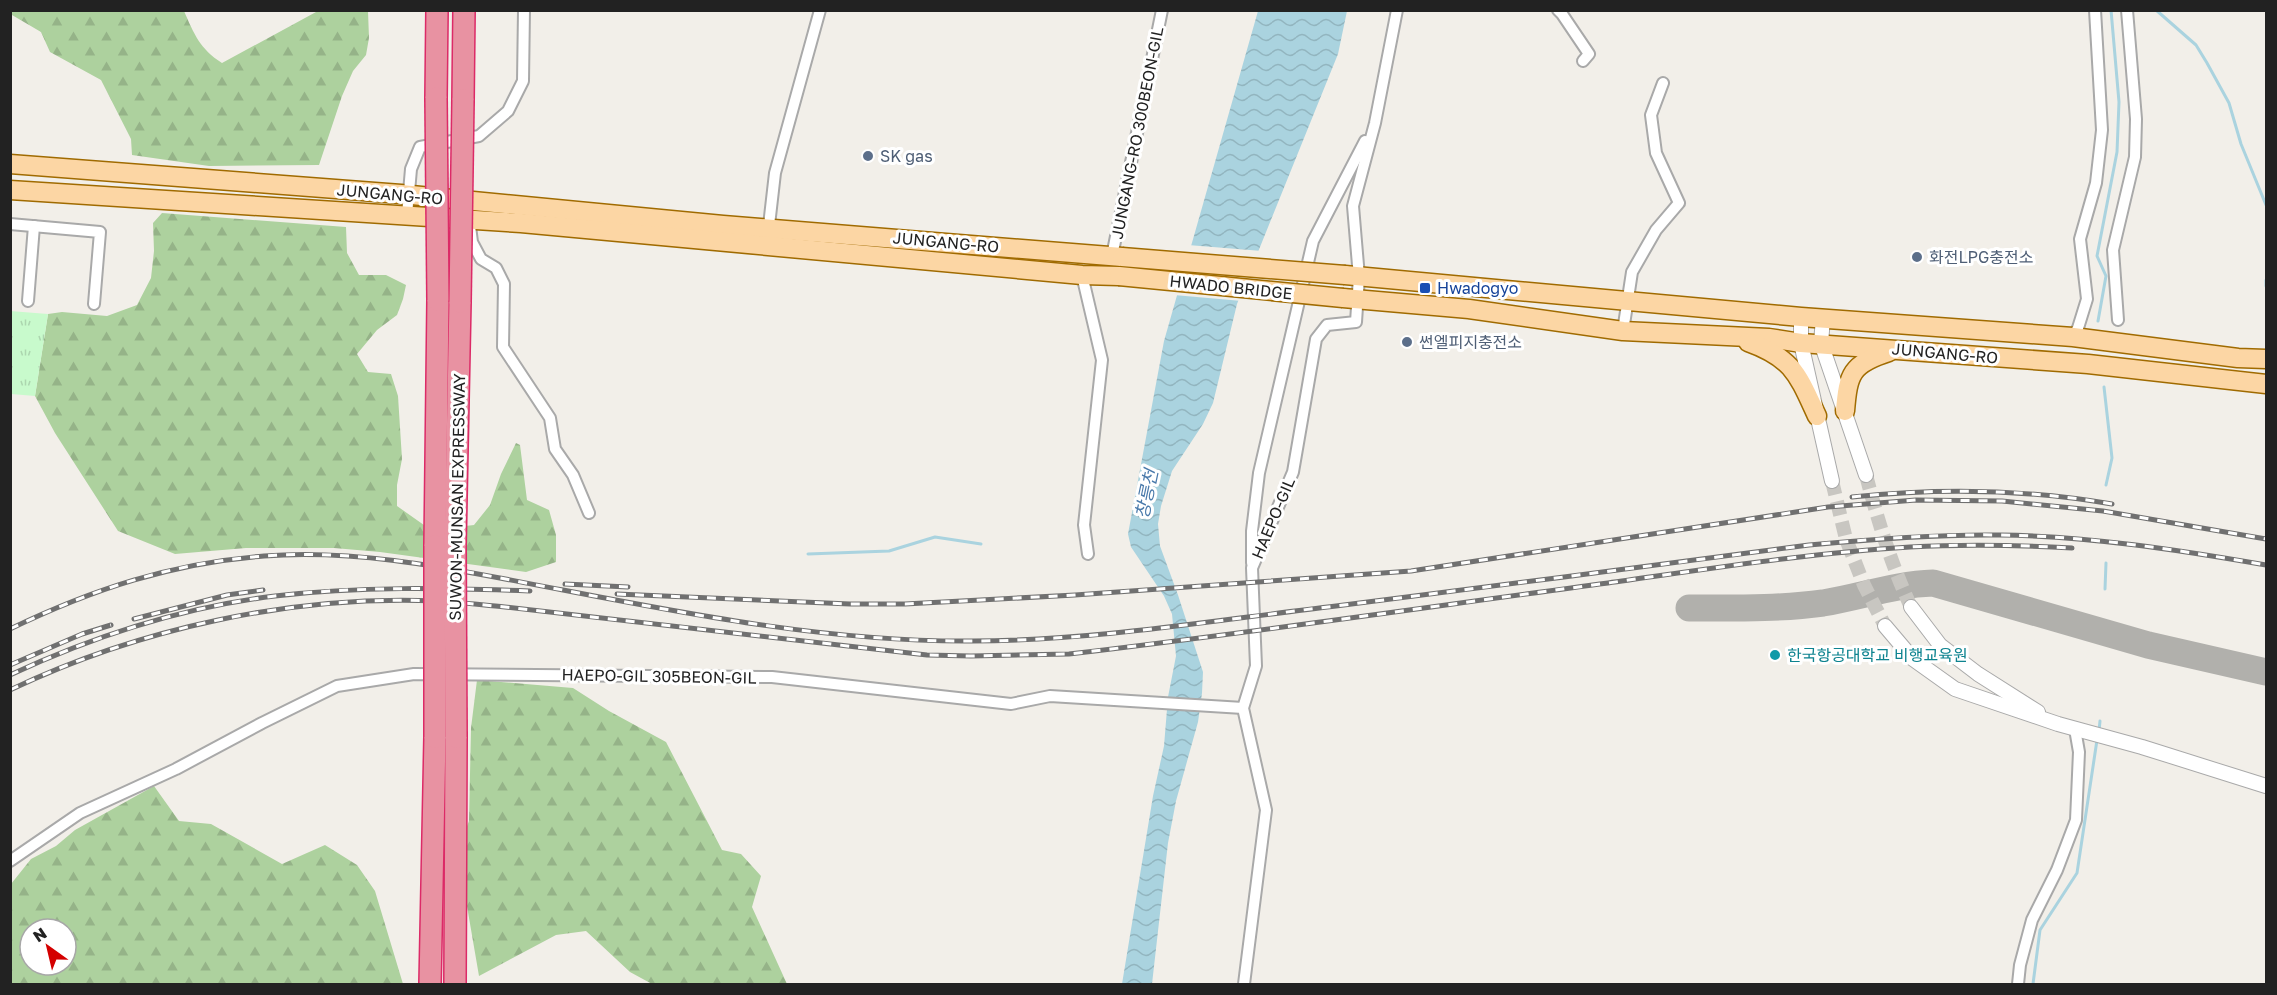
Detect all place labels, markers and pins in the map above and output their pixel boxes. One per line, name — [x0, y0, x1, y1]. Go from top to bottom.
place label: SK gas — [880, 146, 933, 166]
marker: SK gas — [861, 149, 875, 163]
place label: 화전LPG충전소 — [1929, 247, 2033, 267]
marker: 화전LPG충전소 — [1910, 250, 1924, 264]
place label: Hwadogyo — [1437, 278, 1518, 298]
marker: Hwadogyo — [1418, 281, 1432, 295]
place label: 썬엘피지충전소 — [1419, 332, 1522, 352]
marker: 썬엘피지충전소 — [1400, 335, 1414, 349]
place label: 한국항공대학교 비행교육원 — [1787, 645, 1968, 665]
marker: 한국항공대학교 비행교육원 — [1768, 648, 1782, 662]

